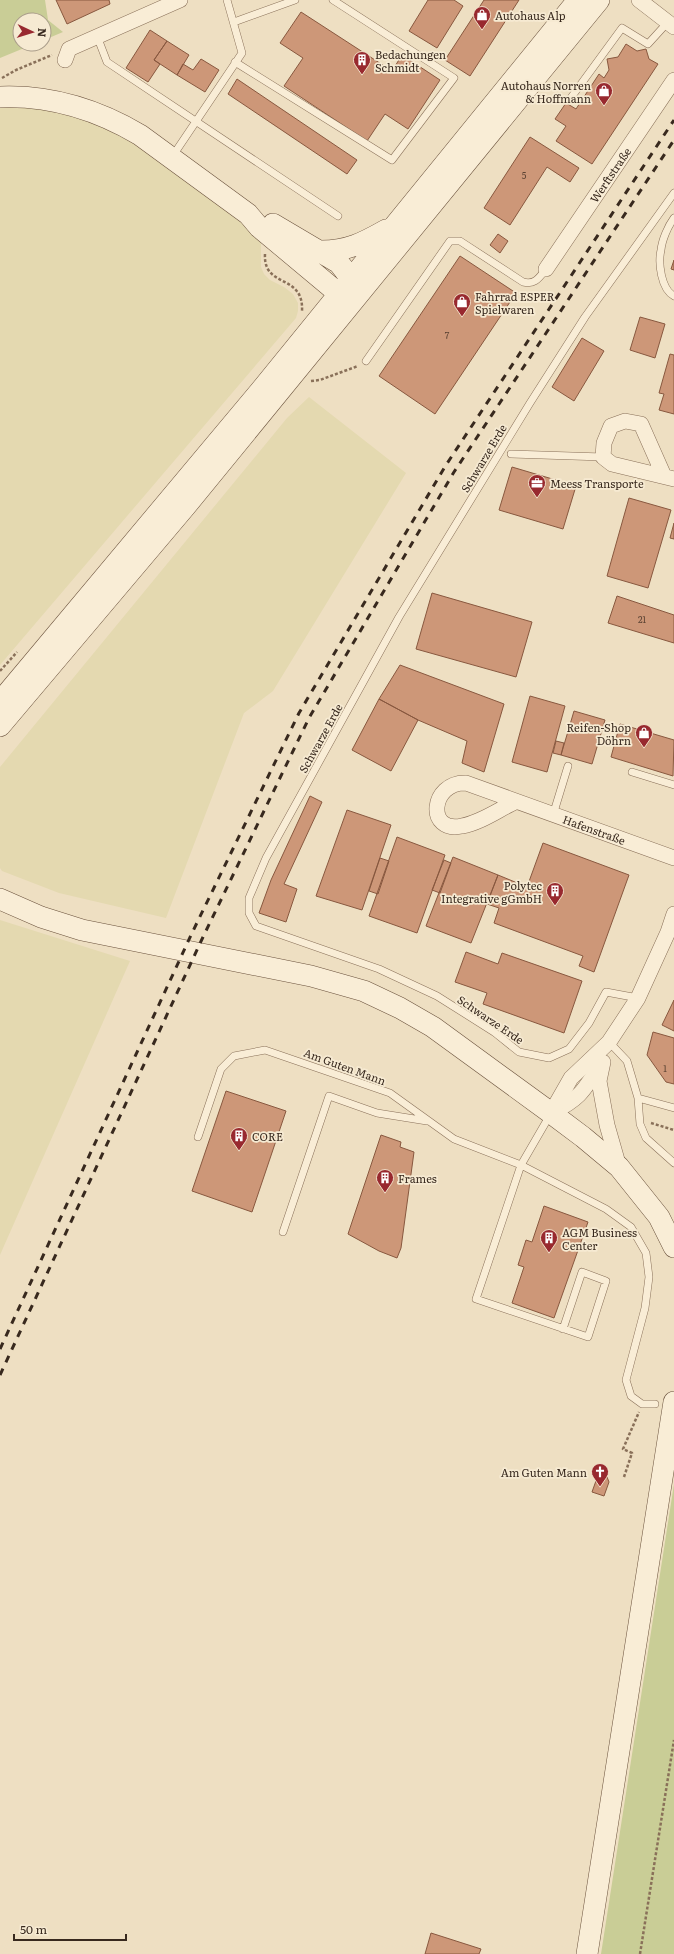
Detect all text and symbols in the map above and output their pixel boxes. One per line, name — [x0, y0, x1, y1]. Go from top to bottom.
shop icon: Autohaus Alp — [472, 5, 492, 30]
place label: Autohaus Alp — [495, 7, 566, 23]
north arrow — [12, 12, 52, 52]
text: N — [35, 28, 51, 38]
place label: Bedachungen Schmidt — [375, 46, 446, 75]
building icon: Bedachungen Schmidt — [352, 50, 372, 75]
place label: Autohaus Norren & Hoffmann — [501, 77, 591, 106]
shop icon: Autohaus Norren & Hoffmann — [594, 81, 614, 106]
street label: Werftstraße — [586, 144, 634, 205]
house number: 5 — [522, 168, 527, 182]
place label: Fahrrad ESPER Spielwaren — [475, 288, 555, 317]
shop icon: Fahrrad ESPER Spielwaren — [452, 292, 472, 317]
house number: 7 — [445, 328, 450, 342]
street label: Schwarze Erde — [456, 421, 510, 495]
office icon: Meess Transporte — [527, 473, 547, 498]
place label: Meess Transporte — [550, 475, 644, 491]
house number: 21 — [638, 612, 646, 626]
street label: Schwarze Erde — [294, 700, 346, 776]
place label: Reifen-Shop Döhrn — [566, 719, 631, 748]
shop icon: Reifen-Shop Döhrn — [634, 723, 654, 748]
street label: Hafenstraße — [561, 811, 628, 848]
place label: Polytec Integrative gGmbH — [441, 877, 543, 906]
building icon: Polytec Integrative gGmbH — [545, 881, 565, 906]
street label: Schwarze Erde — [455, 991, 528, 1047]
street label: Am Guten Mann — [302, 1044, 388, 1088]
house number: 1 — [663, 1061, 667, 1075]
building icon: CORE — [229, 1126, 249, 1151]
place label: CORE — [252, 1128, 283, 1144]
building icon: Frames — [375, 1168, 395, 1193]
place label: Frames — [398, 1170, 437, 1186]
place label: AGM Business Center — [562, 1224, 637, 1253]
building icon: AGM Business Center — [539, 1228, 559, 1253]
church icon: Am Guten Mann — [590, 1462, 610, 1487]
place label: Am Guten Mann — [501, 1464, 587, 1480]
scale bar — [14, 1916, 126, 1942]
text: 50 m — [20, 1920, 47, 1938]

